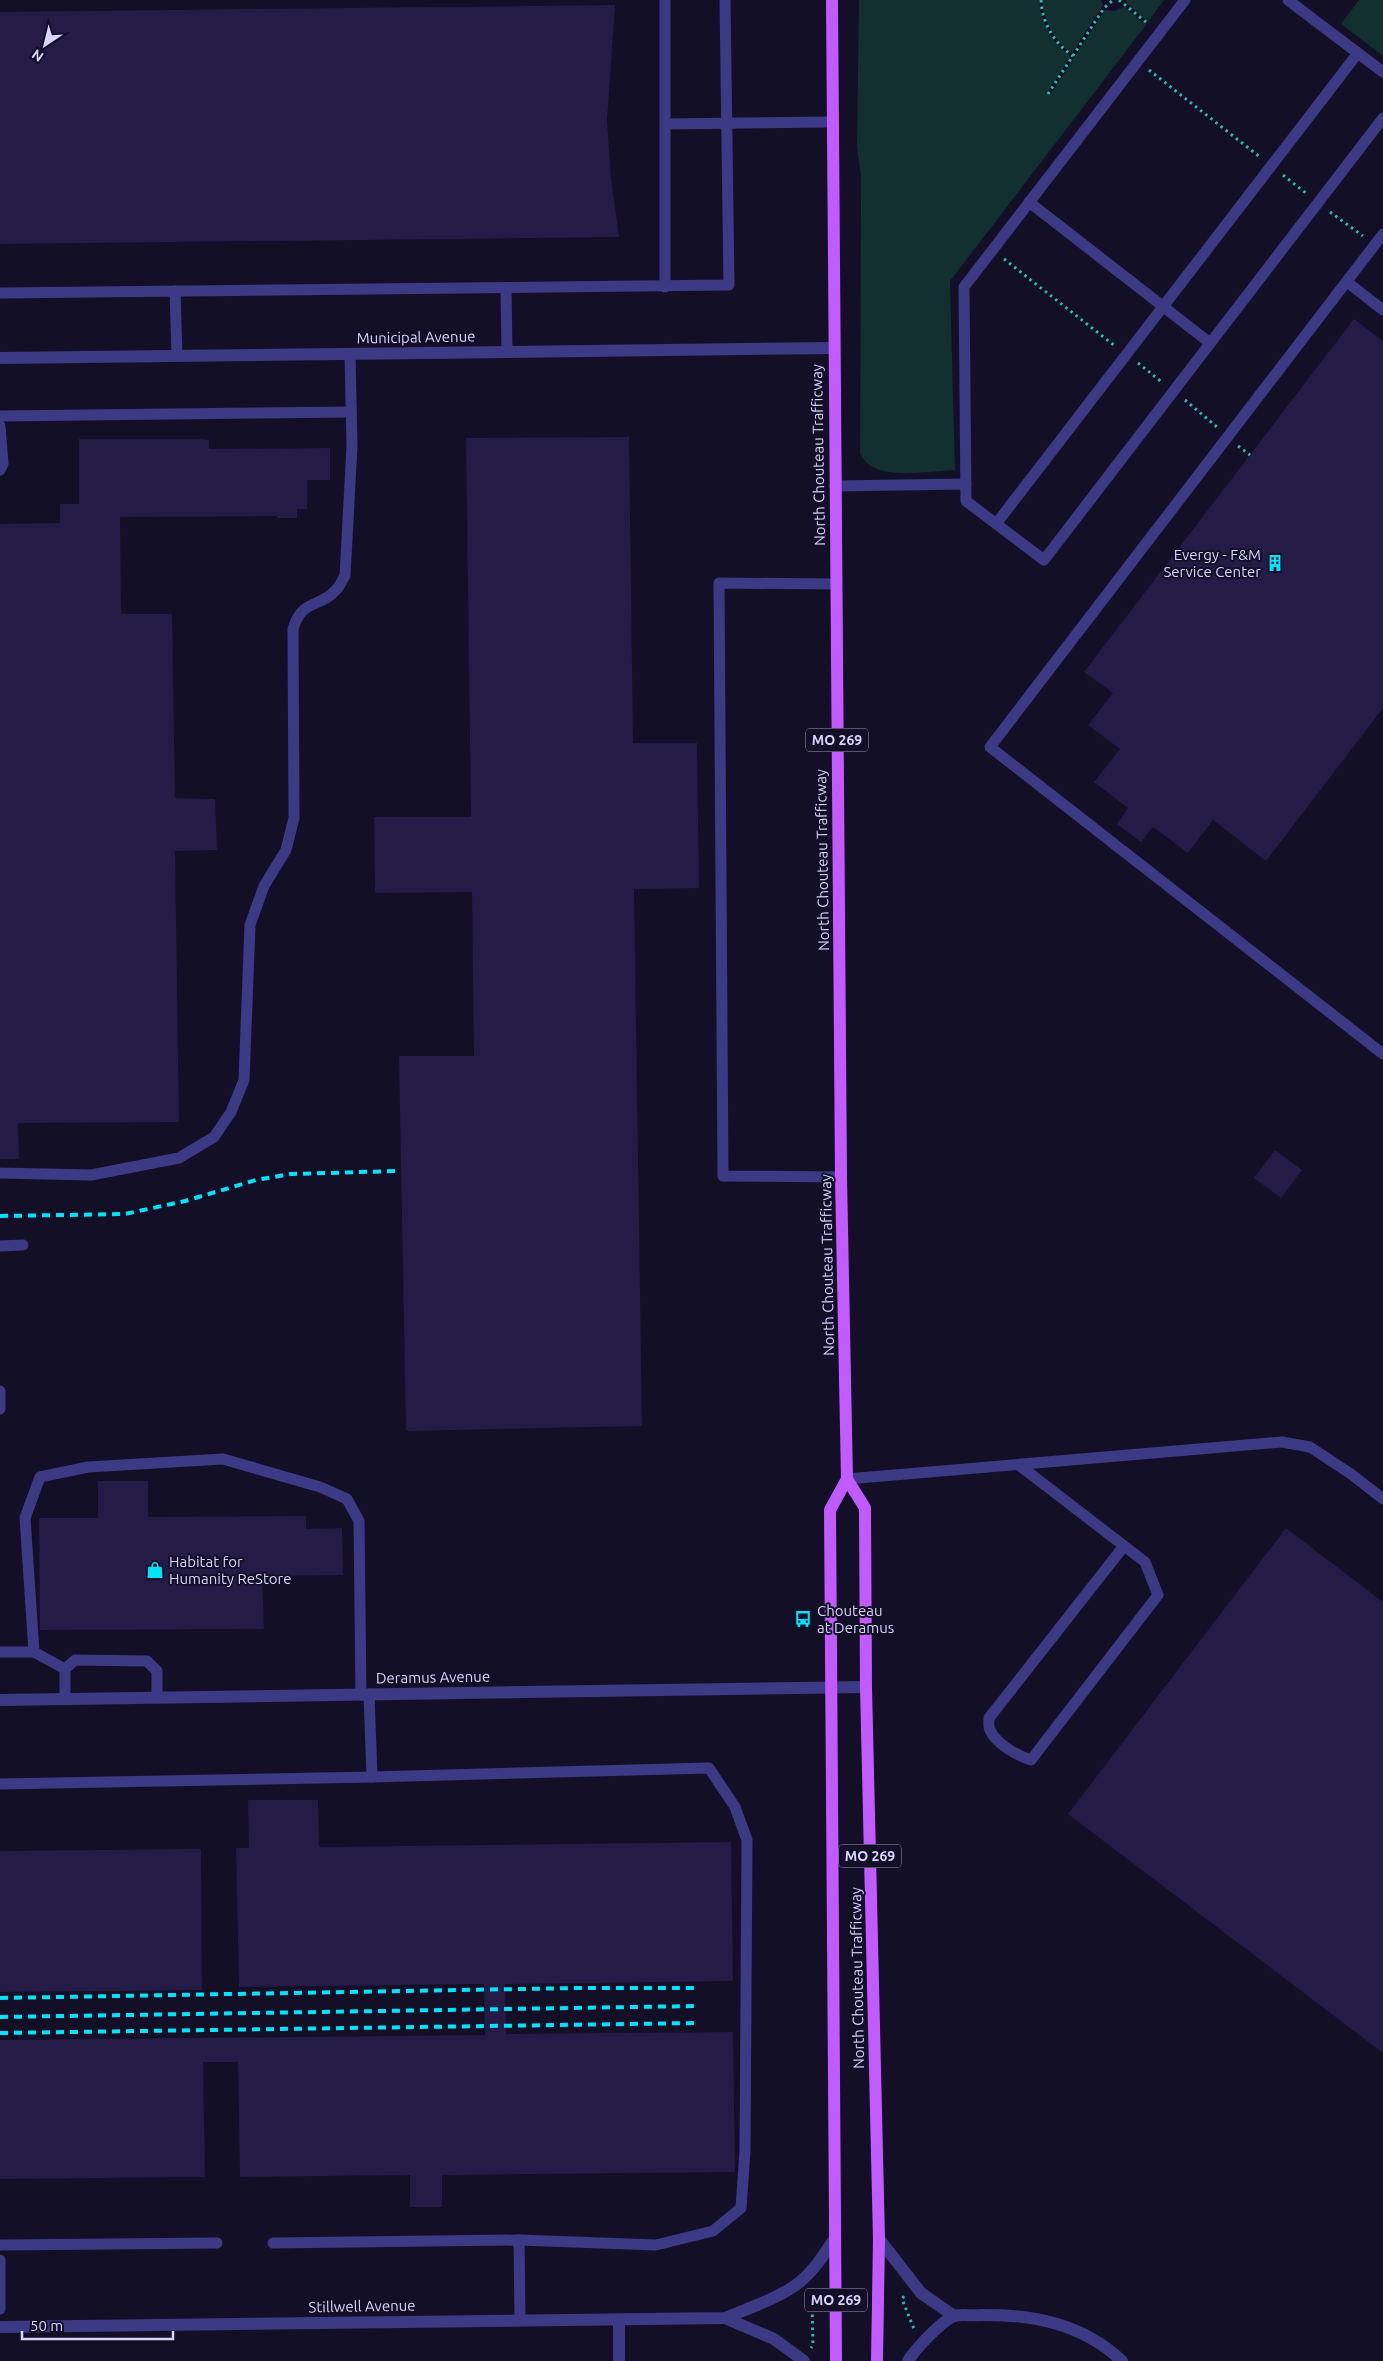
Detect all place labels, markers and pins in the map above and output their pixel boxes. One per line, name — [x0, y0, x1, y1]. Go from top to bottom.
place label: Evergy - F&M Service Center — [1163, 546, 1261, 580]
building icon: Evergy - F&M Service Center — [1265, 553, 1285, 573]
place label: Habitat for Humanity ReStore — [169, 1553, 292, 1587]
shop icon: Habitat for Humanity ReStore — [145, 1560, 165, 1580]
place label: Chouteau at Deramus — [817, 1602, 894, 1636]
bus stop icon: Chouteau at Deramus — [793, 1609, 813, 1629]

